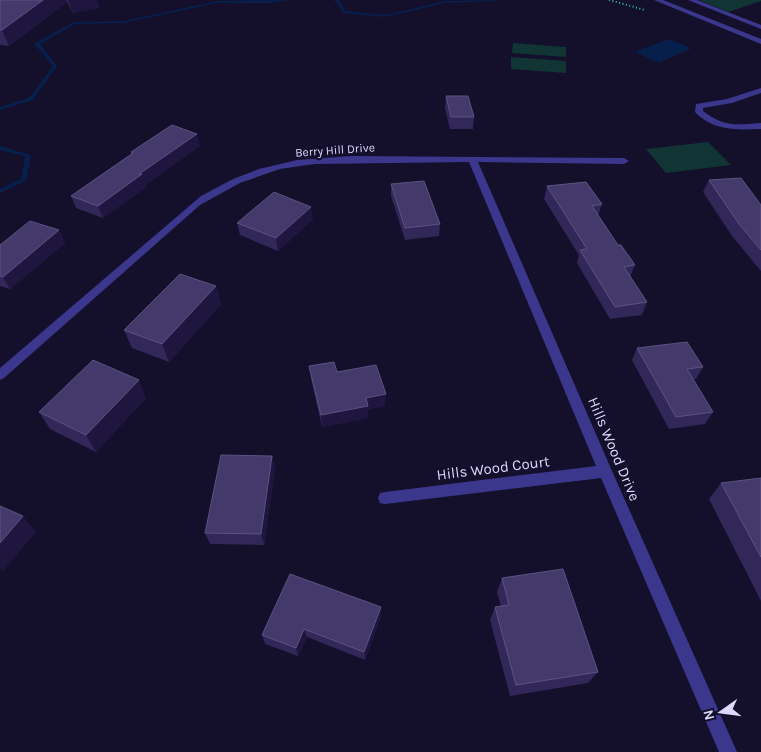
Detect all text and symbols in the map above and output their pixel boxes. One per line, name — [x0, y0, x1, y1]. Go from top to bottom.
street label: Berry Hill Drive — [295, 140, 375, 160]
street label: Hills Wood Drive — [584, 394, 644, 504]
street label: Hills Wood Court — [435, 452, 551, 484]
north arrow — [696, 687, 746, 737]
text: N — [699, 708, 718, 722]

